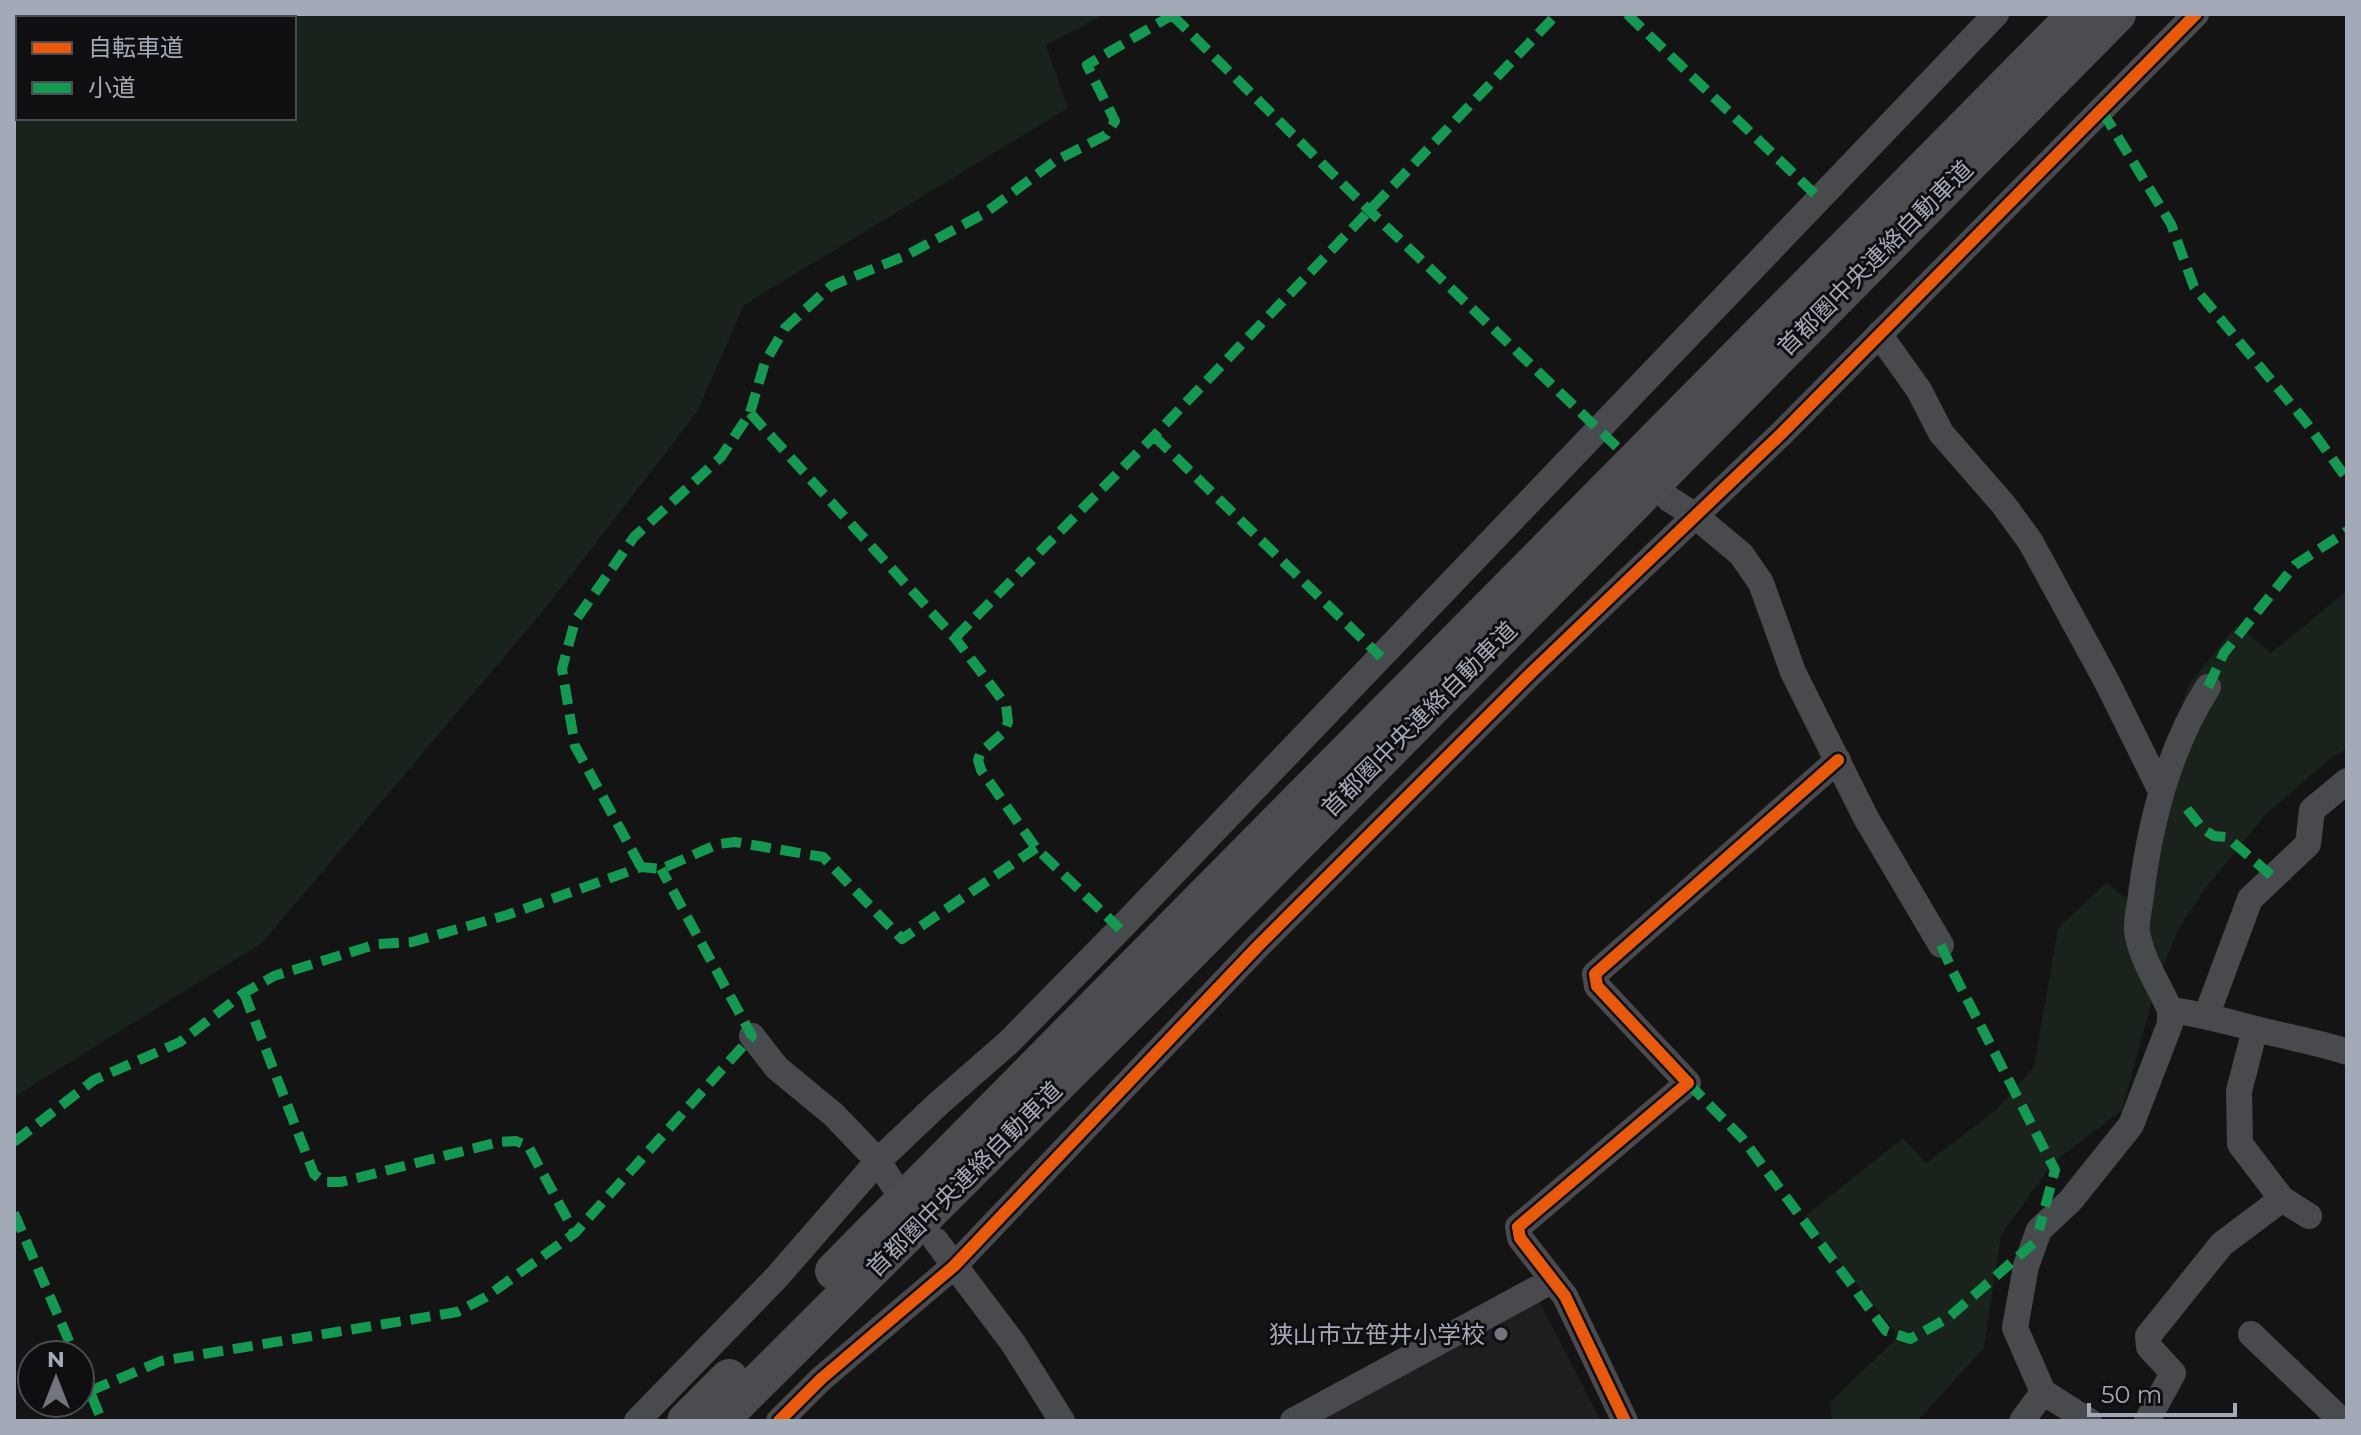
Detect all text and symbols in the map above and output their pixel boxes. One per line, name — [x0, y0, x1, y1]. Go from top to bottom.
legend — [16, 16, 296, 120]
text: 自転車道 — [88, 33, 184, 62]
text: 小道 — [88, 73, 136, 102]
street label: 首都圏中央連絡自動車道 — [1771, 154, 1979, 362]
street label: 首都圏中央連絡自動車道 — [1315, 615, 1523, 823]
street label: 首都圏中央連絡自動車道 — [860, 1075, 1068, 1283]
place label: 狭山市立笹井小学校 — [1269, 1320, 1485, 1349]
marker: 狭山市立笹井小学校 — [1492, 1325, 1510, 1343]
north arrow — [16, 1339, 96, 1419]
text: N — [47, 1346, 65, 1373]
scale bar — [2089, 1367, 2235, 1417]
text: 50 m — [2101, 1380, 2162, 1409]

